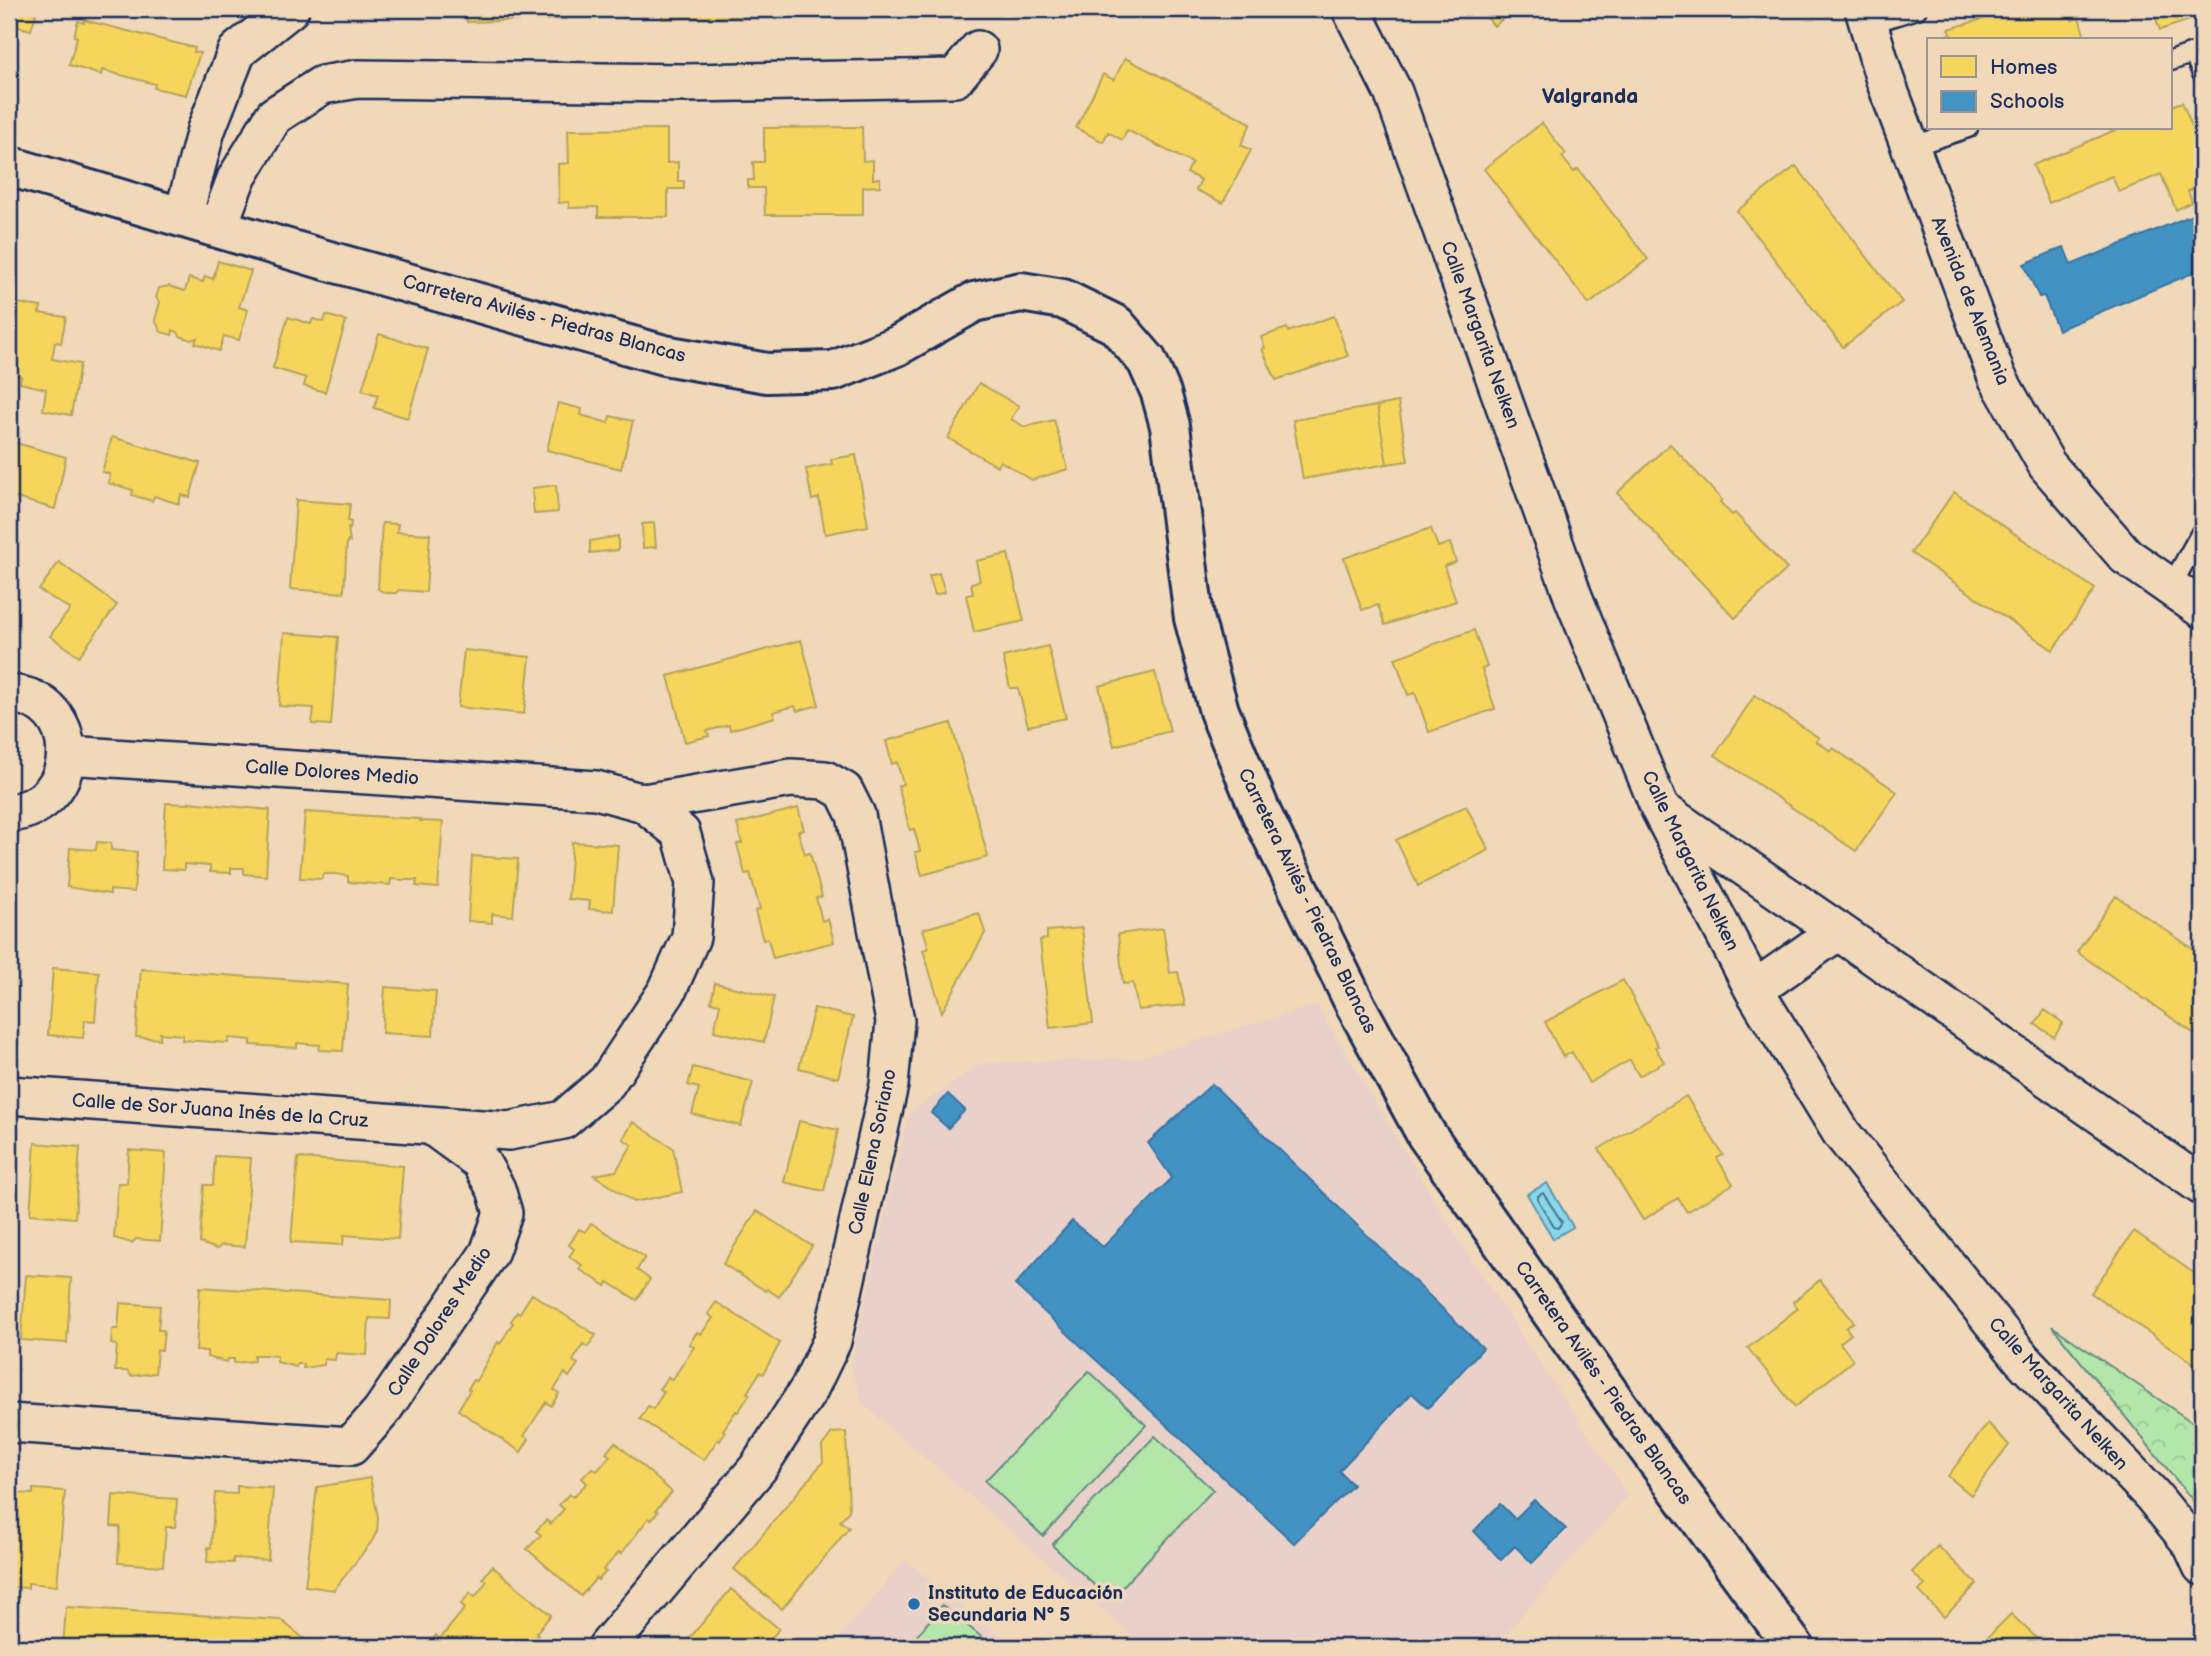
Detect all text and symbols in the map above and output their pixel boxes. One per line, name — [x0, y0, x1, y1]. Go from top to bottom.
legend — [1927, 38, 2172, 130]
text: Homes — [1990, 55, 2058, 80]
district label: Valgranda — [1542, 84, 1638, 109]
text: Schools — [1990, 89, 2064, 114]
street label: Avenida de Alemania — [1926, 213, 2014, 389]
street label: Calle Margarita Nelken — [1435, 238, 1525, 432]
street label: Carretera Avilés - Piedras Blancas — [400, 270, 688, 368]
street label: Calle Dolores Medio — [244, 755, 420, 791]
street label: Carretera Avilés - Piedras Blancas — [1233, 765, 1381, 1037]
street label: Calle Margarita Nelken — [1636, 767, 1744, 955]
street label: Calle Elena Soriano — [844, 1067, 902, 1237]
street label: Calle de Sor Juana Inés de la Cruz — [71, 1089, 370, 1133]
street label: Calle Dolores Medio — [383, 1243, 497, 1401]
street label: Carretera Avilés - Piedras Blancas — [1510, 1257, 1696, 1509]
street label: Calle Margarita Nelken — [1983, 1313, 2133, 1475]
place label: Instituto de Educación Secundaria Nº 5 — [928, 1582, 1123, 1627]
marker: Instituto de Educación Secundaria Nº 5 — [906, 1596, 922, 1612]

